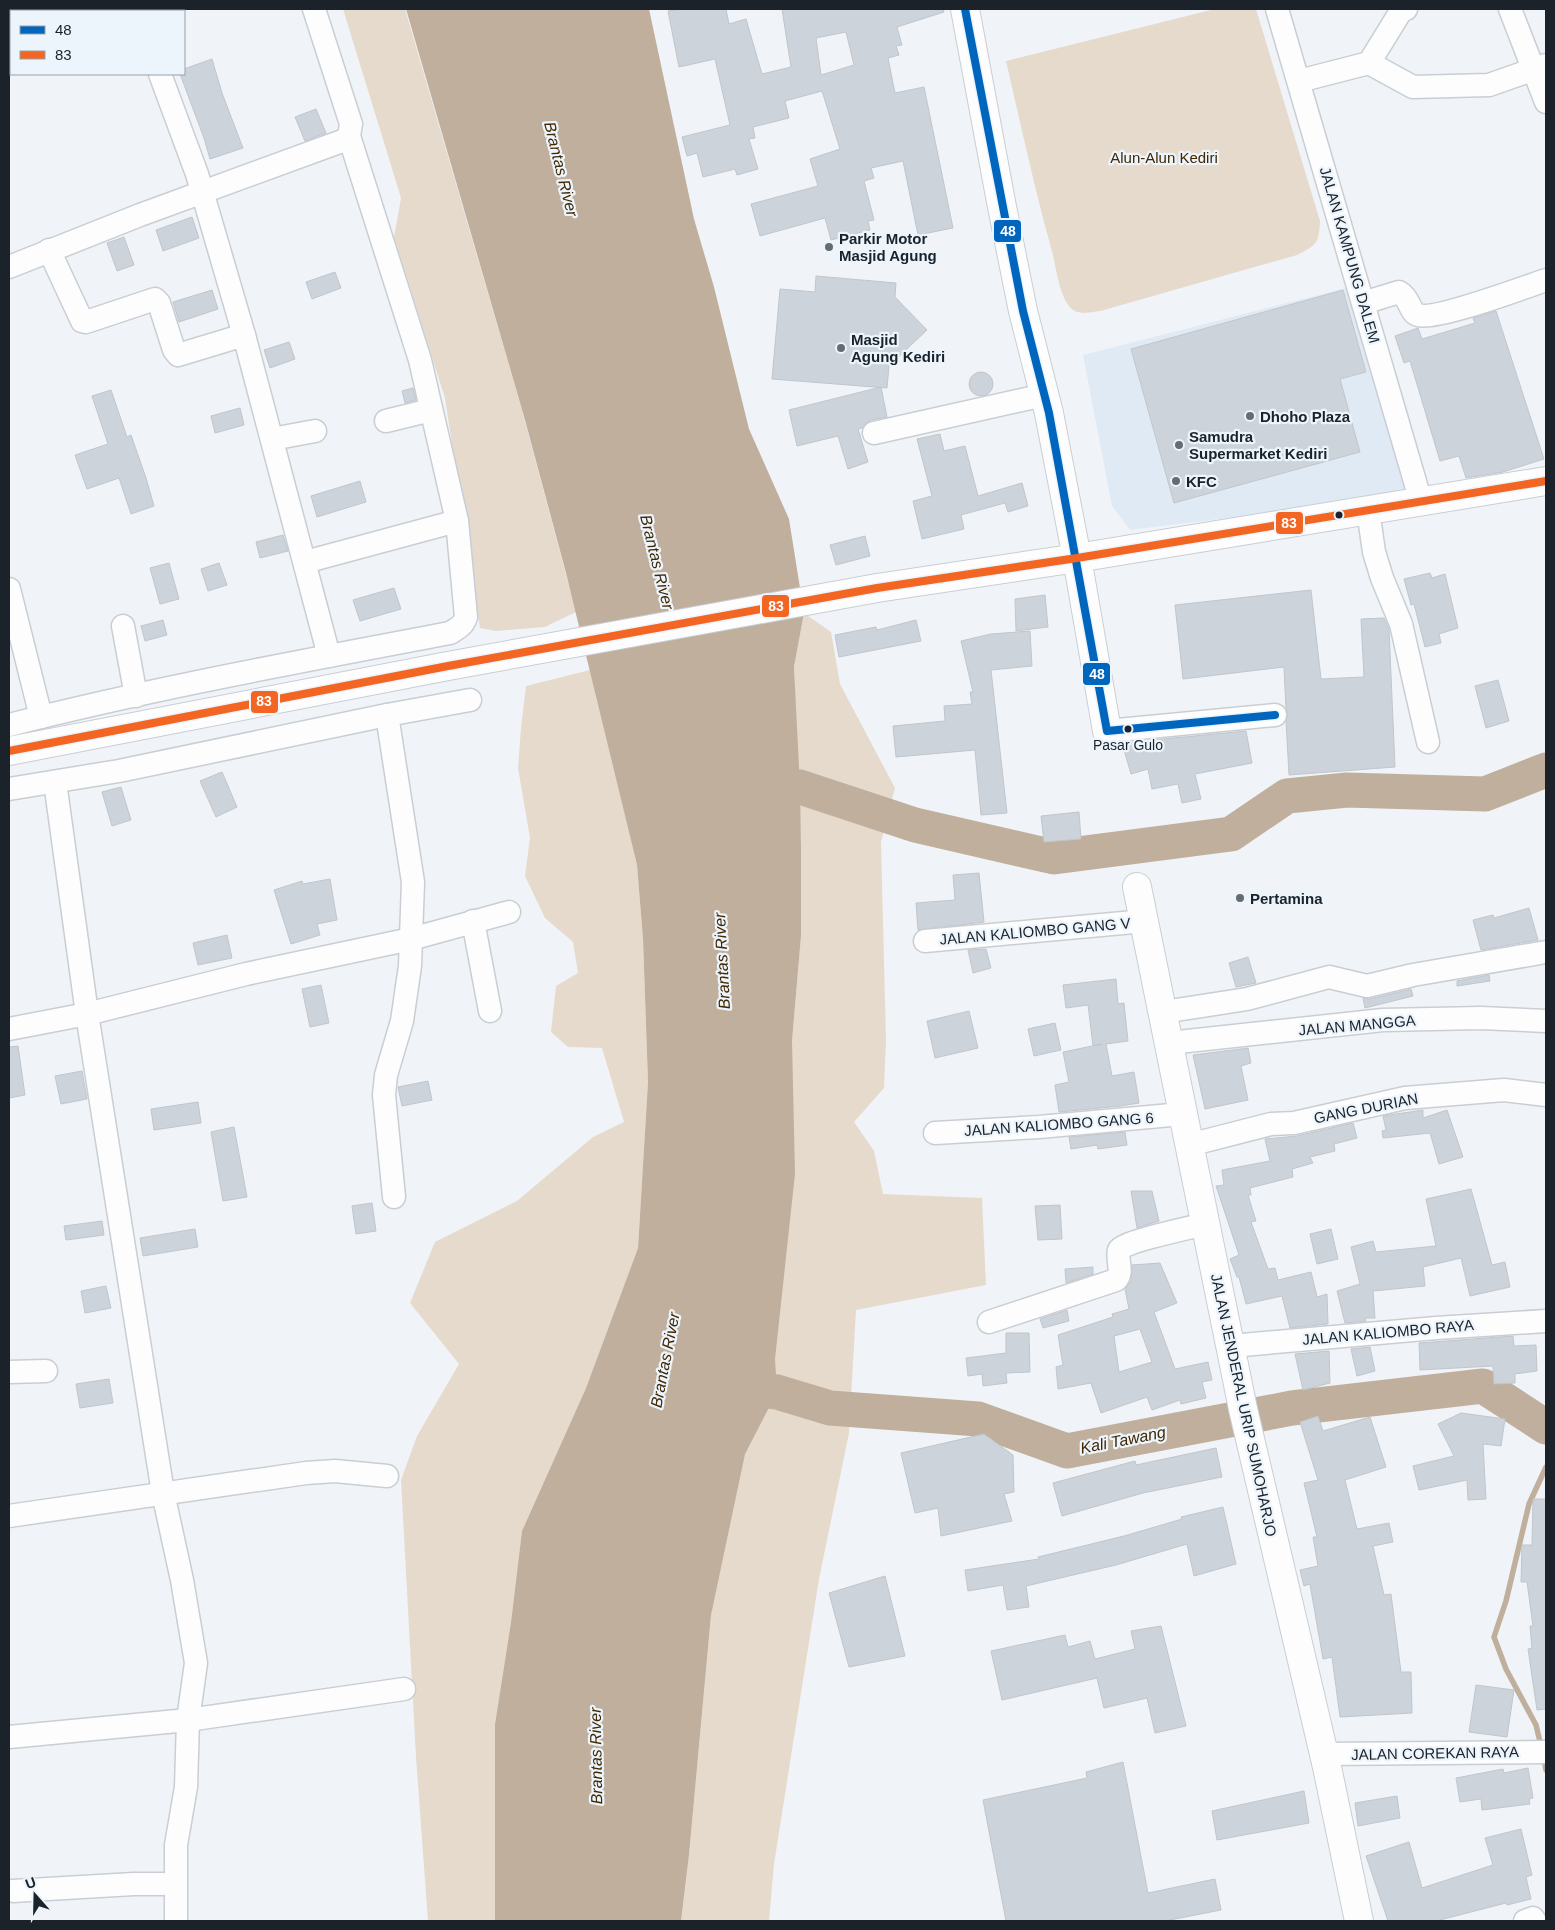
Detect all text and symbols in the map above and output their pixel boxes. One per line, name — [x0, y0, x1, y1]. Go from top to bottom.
legend — [10, 10, 185, 75]
text: 48 — [55, 21, 72, 38]
text: 83 — [55, 46, 72, 63]
water label: Brantas River — [541, 120, 581, 219]
park label: Alun-Alun Kediri — [1110, 149, 1218, 166]
street label: JALAN KAMPUNG DALEM — [1317, 165, 1383, 345]
line badge: 48 — [993, 219, 1022, 243]
text: 48 — [1000, 223, 1016, 239]
place label: Parkir Motor Masjid Agung — [839, 230, 937, 264]
marker: Parkir Motor Masjid Agung — [823, 241, 835, 253]
place label: Masjid Agung Kediri — [851, 331, 945, 365]
marker: Masjid Agung Kediri — [835, 342, 847, 354]
place label: Dhoho Plaza — [1260, 408, 1351, 425]
marker: Dhoho Plaza — [1244, 410, 1256, 422]
place label: Samudra Supermarket Kediri — [1189, 428, 1327, 462]
marker: Samudra Supermarket Kediri — [1173, 439, 1185, 451]
place label: KFC — [1186, 473, 1217, 490]
marker: KFC — [1170, 475, 1182, 487]
unlabelled marker — [1334, 510, 1344, 520]
line badge: 83 — [1275, 511, 1304, 535]
water label: Brantas River — [637, 513, 677, 612]
text: 83 — [1281, 515, 1297, 531]
line badge: 83 — [761, 594, 790, 618]
text: 83 — [768, 598, 784, 614]
line badge: 48 — [1082, 662, 1111, 686]
text: 48 — [1089, 666, 1105, 682]
line badge: 83 — [250, 690, 279, 714]
text: 83 — [256, 693, 272, 709]
marker: Pasar Gulo — [1123, 724, 1133, 734]
place label: Pasar Gulo — [1093, 737, 1163, 753]
place label: Pertamina — [1250, 890, 1323, 907]
marker: Pertamina — [1234, 892, 1246, 904]
water label: Brantas River — [711, 911, 733, 1010]
street label: JALAN KALIOMBO GANG V — [939, 914, 1131, 948]
street label: JALAN MANGGA — [1298, 1011, 1416, 1039]
street label: GANG DURIAN — [1312, 1090, 1420, 1126]
street label: JALAN KALIOMBO GANG 6 — [964, 1109, 1154, 1139]
street label: JALAN JENDERAL URIP SUMOHARJO — [1208, 1272, 1280, 1538]
water label: Brantas River — [647, 1310, 683, 1409]
street label: JALAN KALIOMBO RAYA — [1302, 1316, 1474, 1348]
water label: Kali Tawang — [1079, 1423, 1167, 1457]
water label: Brantas River — [587, 1707, 605, 1805]
street label: JALAN COREKAN RAYA — [1351, 1743, 1519, 1763]
north arrow — [10, 1870, 60, 1920]
text: U — [23, 1874, 38, 1892]

